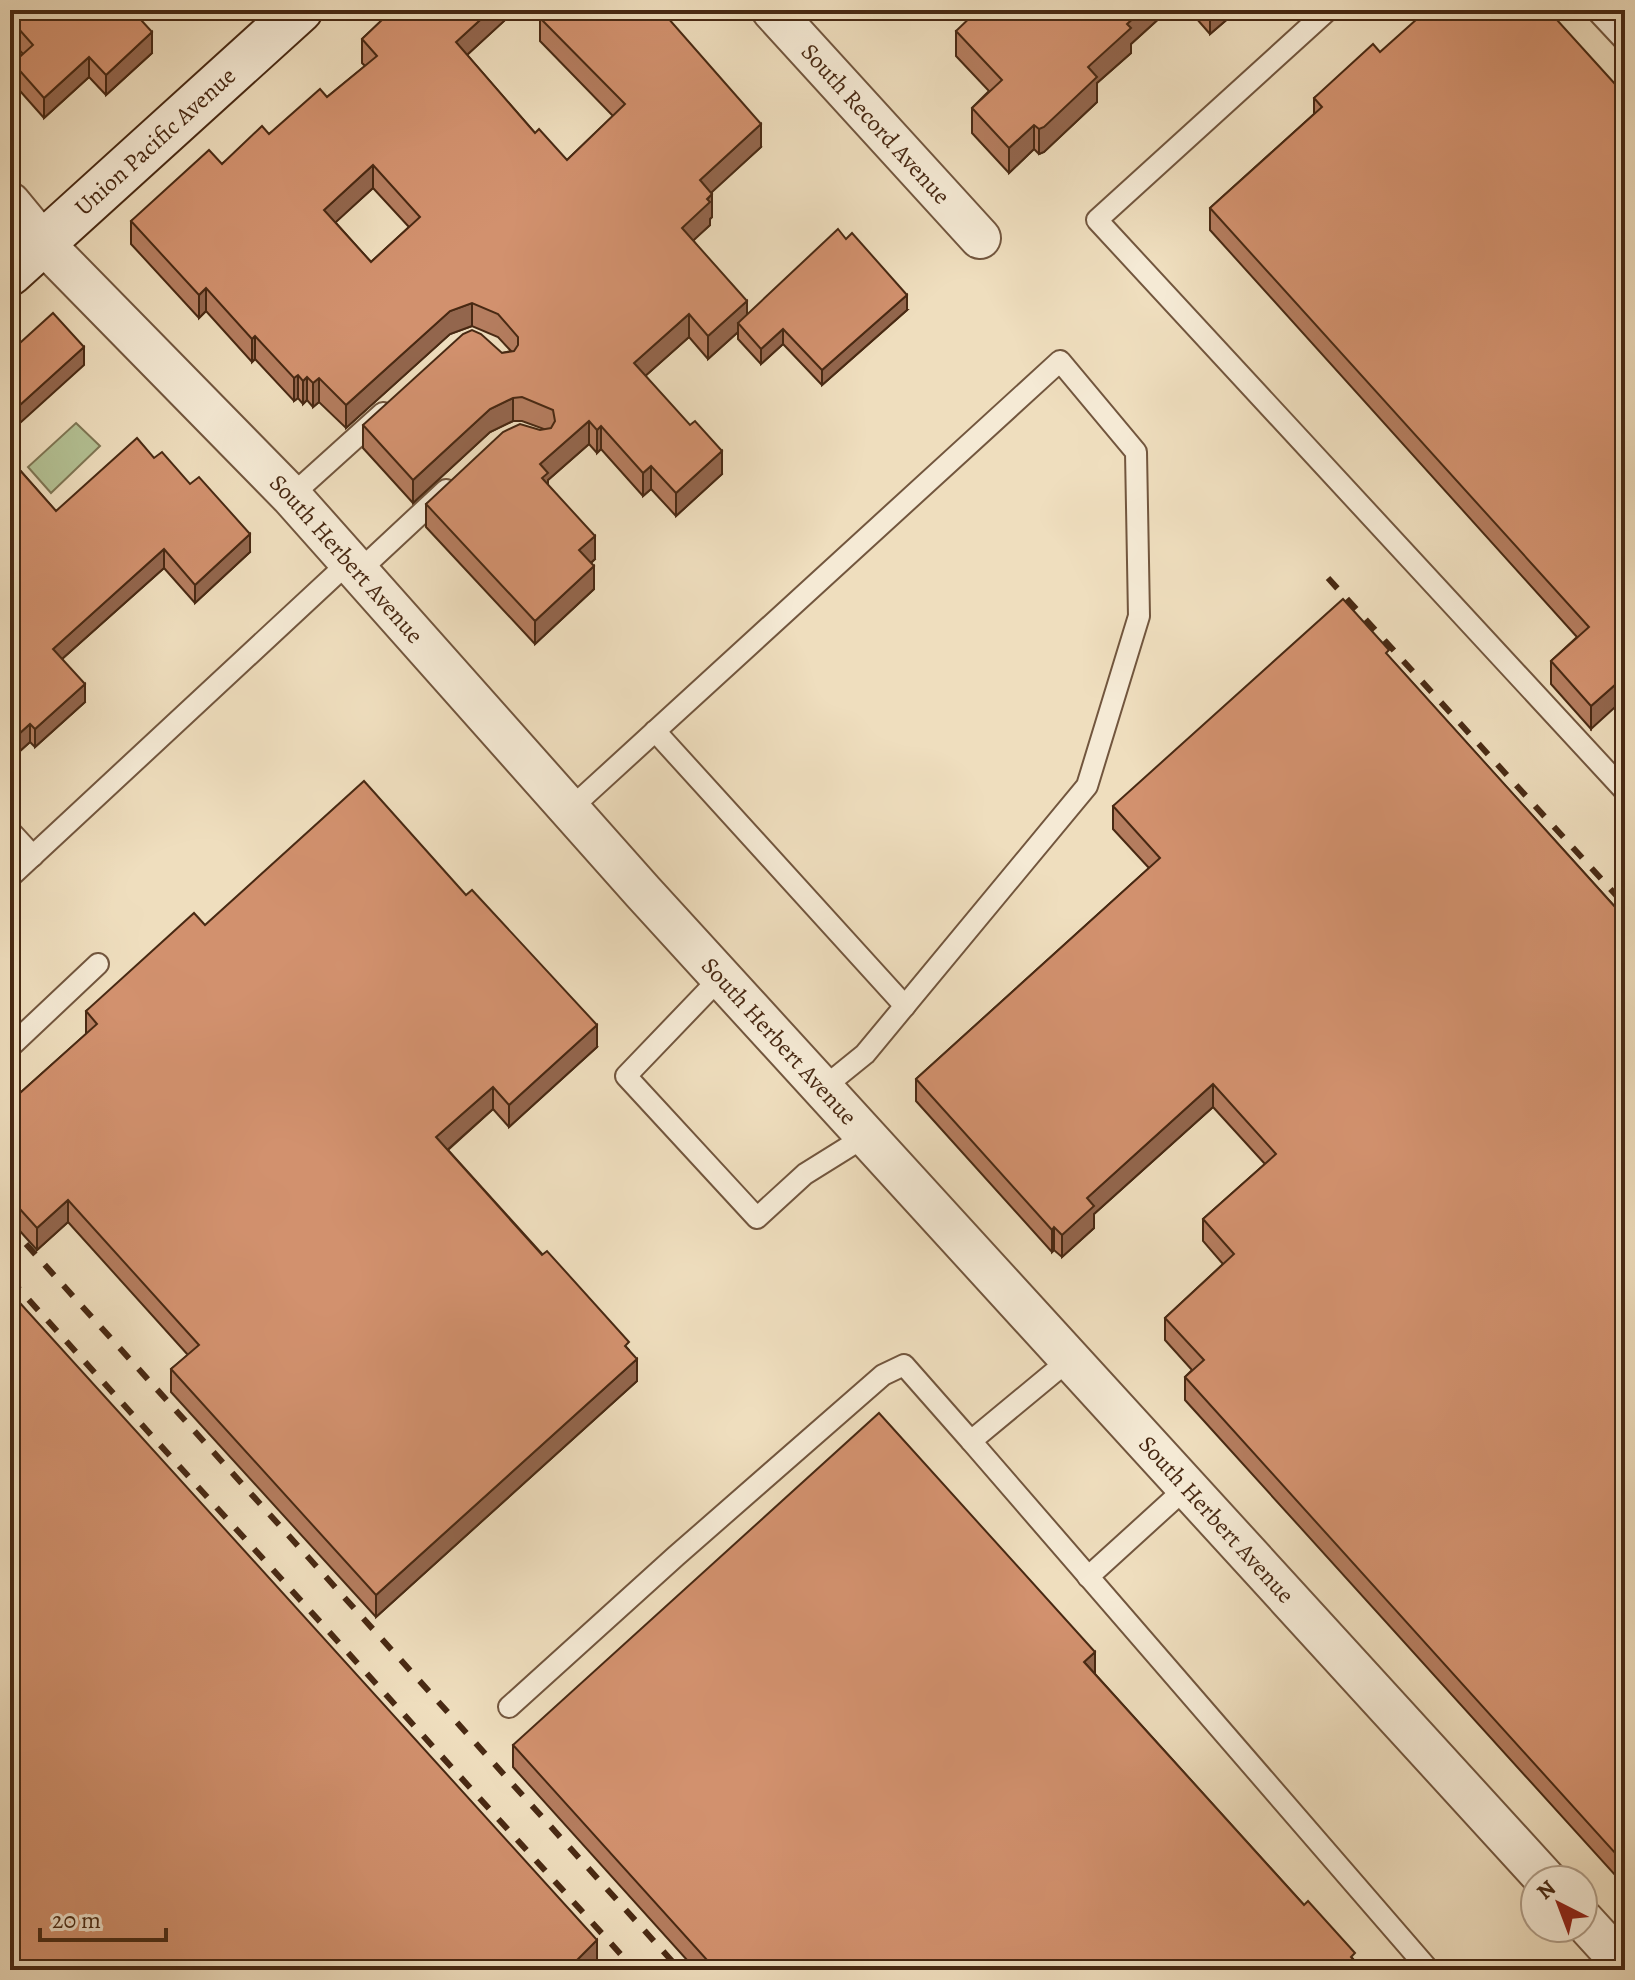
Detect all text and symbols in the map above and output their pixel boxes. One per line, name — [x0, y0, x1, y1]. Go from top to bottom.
street label: South Record Avenue — [794, 36, 957, 211]
street label: Union Pacific Avenue — [68, 60, 243, 223]
street label: South Herbert Avenue — [262, 467, 431, 650]
street label: South Herbert Avenue — [694, 950, 864, 1132]
street label: South Herbert Avenue — [1132, 1429, 1301, 1610]
north arrow — [1519, 1864, 1599, 1944]
text: N — [1530, 1873, 1562, 1906]
scale bar — [40, 1892, 166, 1942]
text: 20 m — [52, 1904, 101, 1936]

